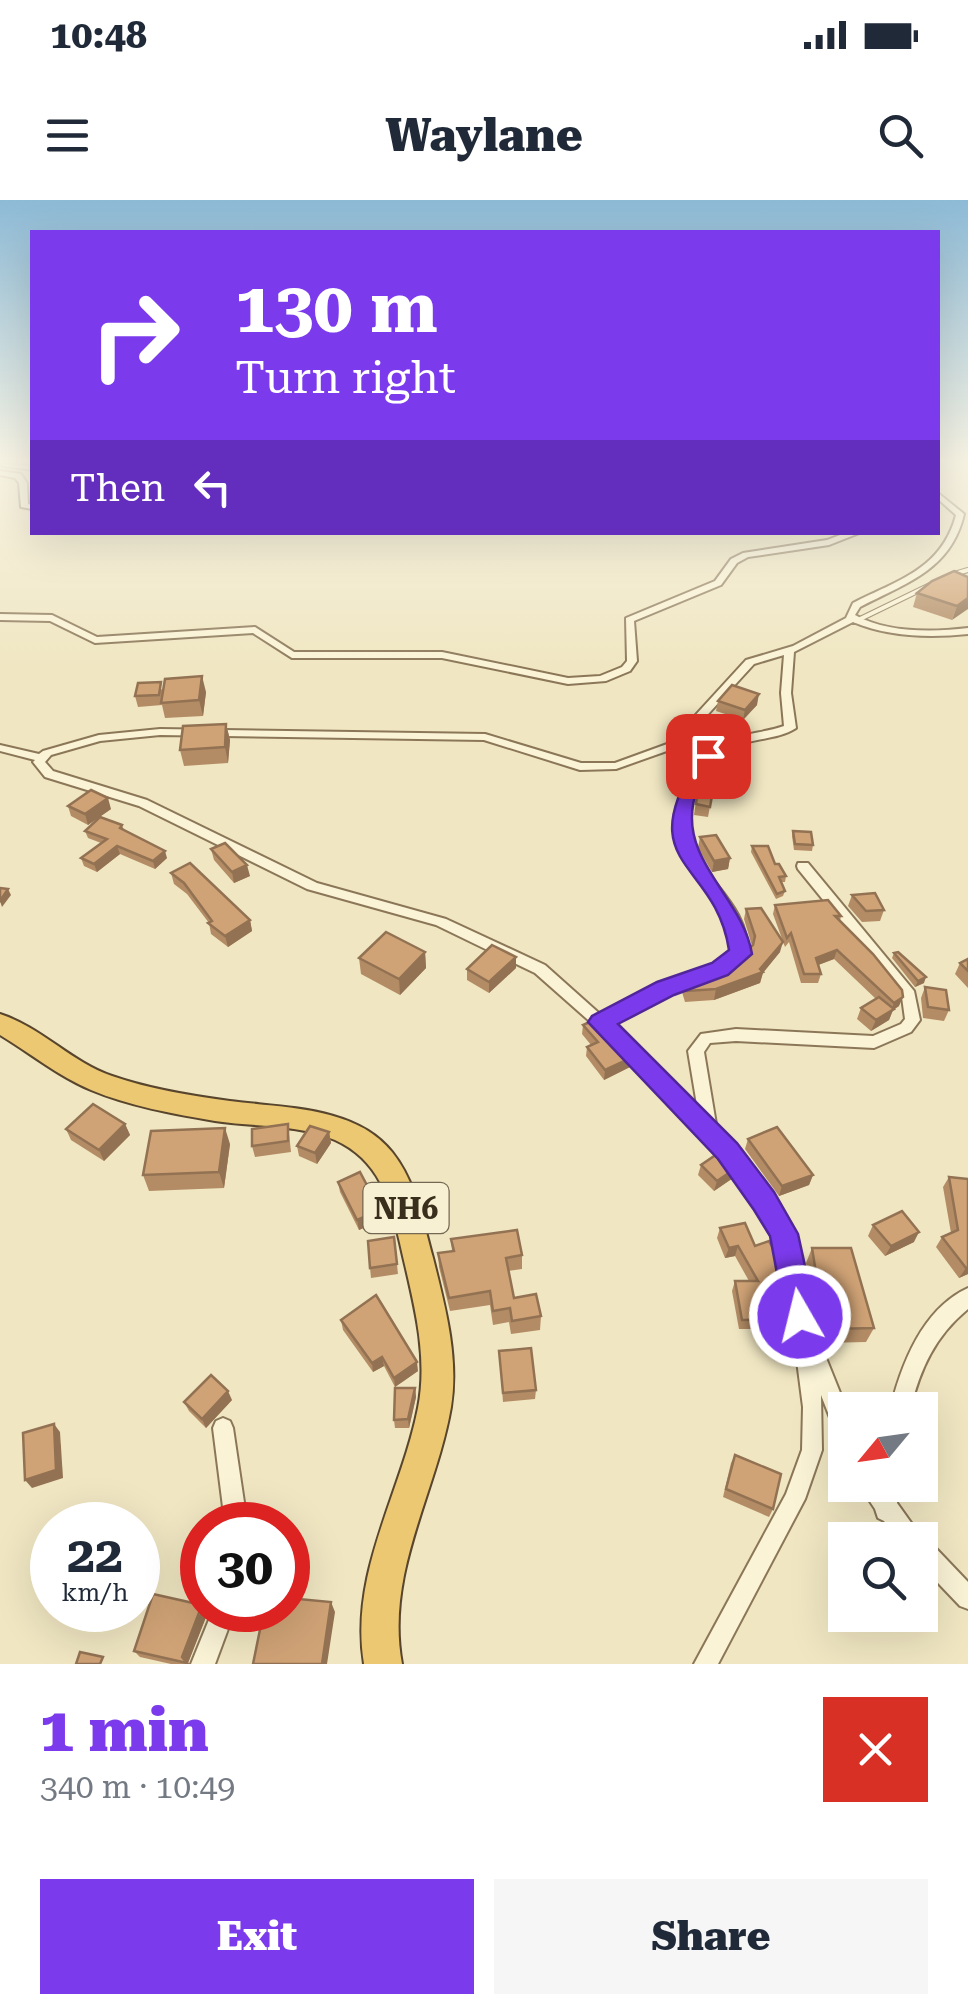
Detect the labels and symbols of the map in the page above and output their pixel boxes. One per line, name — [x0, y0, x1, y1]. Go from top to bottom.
pin — [666, 714, 751, 799]
road number: NH6 — [364, 1183, 448, 1233]
position arrow — [748, 1264, 852, 1368]
north arrow — [828, 1392, 938, 1502]
speed limit sign: 30 — [180, 1502, 310, 1632]

